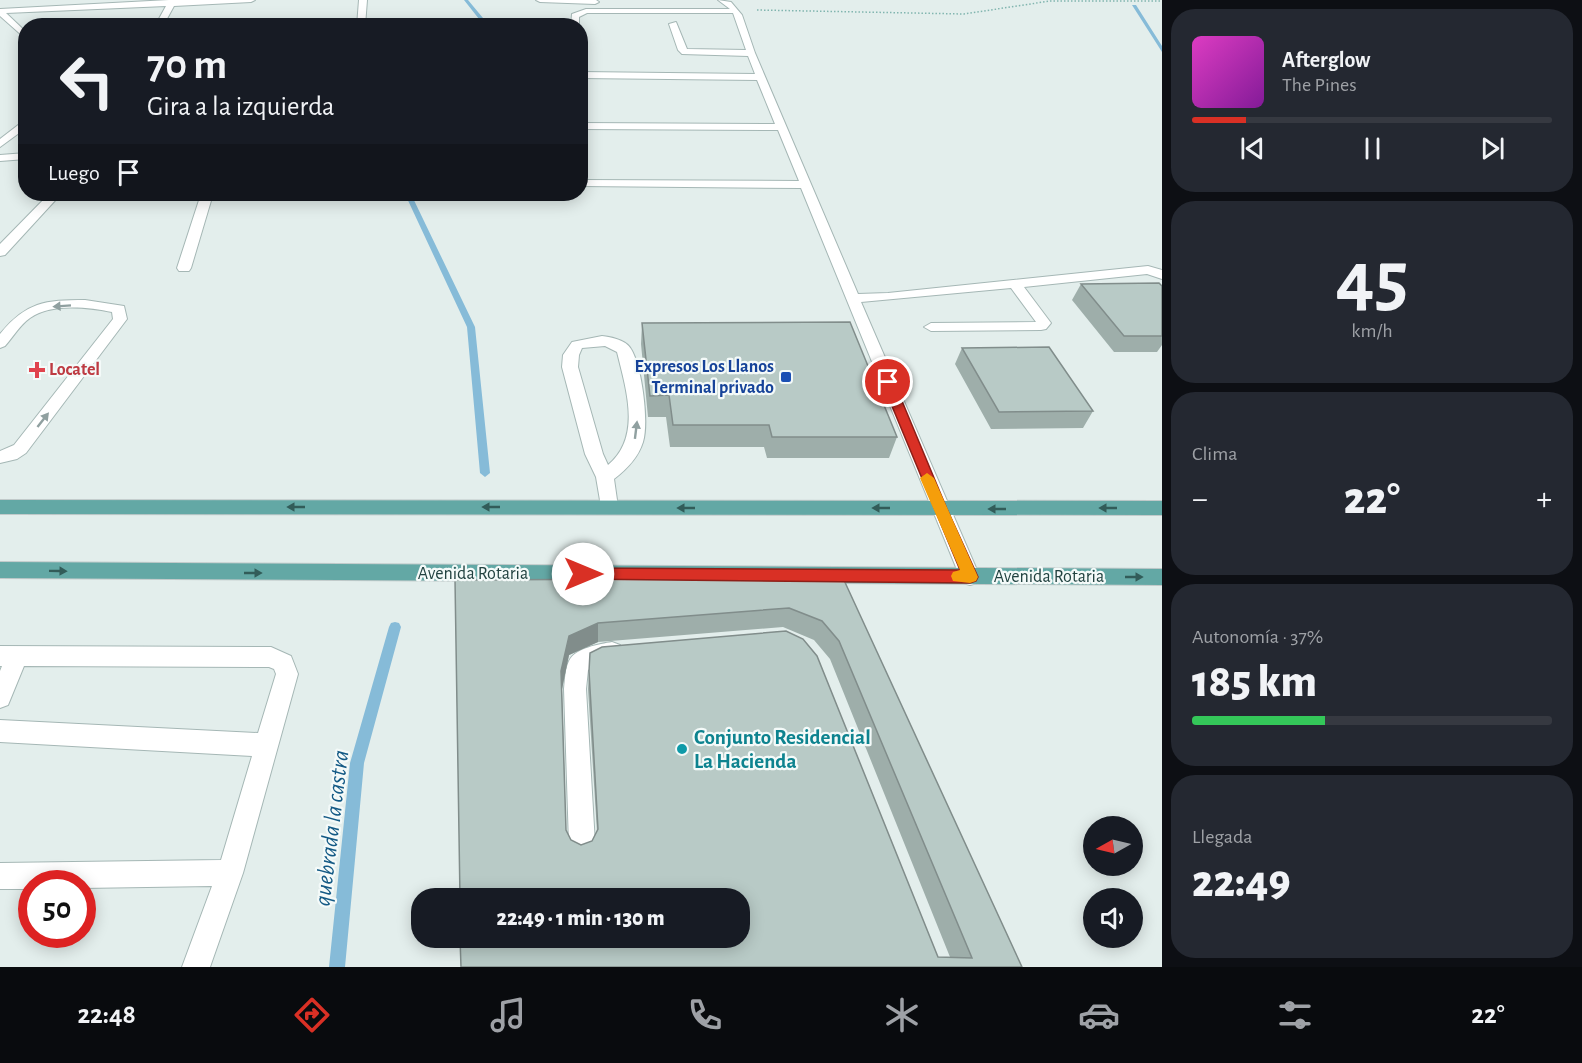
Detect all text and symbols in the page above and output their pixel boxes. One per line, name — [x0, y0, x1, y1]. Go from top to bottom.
icon: left — [48, 42, 126, 120]
text: 70 m — [147, 44, 227, 86]
text: Afterglow — [1282, 49, 1370, 71]
text: The Pines — [1282, 75, 1357, 95]
text: Gira a la izquierda — [147, 93, 335, 120]
icon: previous — [1236, 132, 1269, 165]
icon: pause — [1356, 132, 1389, 165]
icon: next — [1476, 132, 1509, 165]
icon: arrive — [112, 156, 145, 189]
text: Luego — [48, 162, 100, 184]
text: 45 — [1336, 241, 1408, 319]
one-way arrow — [52, 301, 71, 311]
text: km/h — [1351, 321, 1393, 341]
pin — [862, 356, 913, 407]
place label: Expresos Los Llanos Terminal privado — [635, 358, 774, 397]
place label: Locatel — [49, 361, 100, 379]
marker: Locatel — [30, 363, 44, 377]
icon: arrive — [871, 365, 904, 398]
marker: Expresos Los Llanos Terminal privado — [779, 370, 793, 384]
one-way arrow — [36, 412, 49, 428]
one-way arrow — [631, 420, 640, 439]
text: Clima — [1192, 444, 1237, 464]
text: 22° — [1344, 477, 1400, 522]
text: − — [1192, 483, 1208, 516]
text: + — [1536, 483, 1552, 516]
one-way arrow — [287, 502, 306, 512]
one-way arrow — [482, 502, 501, 512]
one-way arrow — [677, 503, 696, 513]
one-way arrow — [872, 503, 891, 513]
one-way arrow — [1098, 503, 1117, 513]
one-way arrow — [987, 504, 1006, 514]
position arrow — [551, 542, 615, 606]
street label: Avenida Rotaria — [418, 565, 528, 583]
one-way arrow — [49, 566, 68, 575]
one-way arrow — [244, 568, 263, 578]
street label: Avenida Rotaria — [994, 568, 1104, 586]
one-way arrow — [1124, 572, 1143, 582]
text: Autonomía · 37% — [1192, 627, 1323, 647]
text: 185 km — [1192, 660, 1317, 705]
place label: Conjunto Residencial La Hacienda — [694, 727, 871, 772]
marker: Conjunto Residencial La Hacienda — [675, 742, 689, 756]
water label: quebrada la castra — [311, 749, 353, 907]
north arrow — [1083, 816, 1143, 876]
map controls — [1083, 816, 1143, 948]
text: Llegada — [1192, 827, 1253, 847]
text: 22:49 — [1192, 860, 1291, 905]
speed limit sign: 50 — [18, 870, 96, 948]
button: sound — [1083, 888, 1143, 948]
text: 22:49 · 1 min · 130 m — [497, 907, 664, 929]
icon: directions — [291, 994, 333, 1036]
icon: music — [487, 994, 529, 1036]
icon: phone — [684, 994, 726, 1036]
icon: climate — [881, 994, 923, 1036]
icon: car — [1078, 994, 1120, 1036]
icon: filters — [1274, 994, 1316, 1036]
text: 22:48 — [77, 1001, 136, 1028]
text: 22° — [1471, 1001, 1505, 1028]

